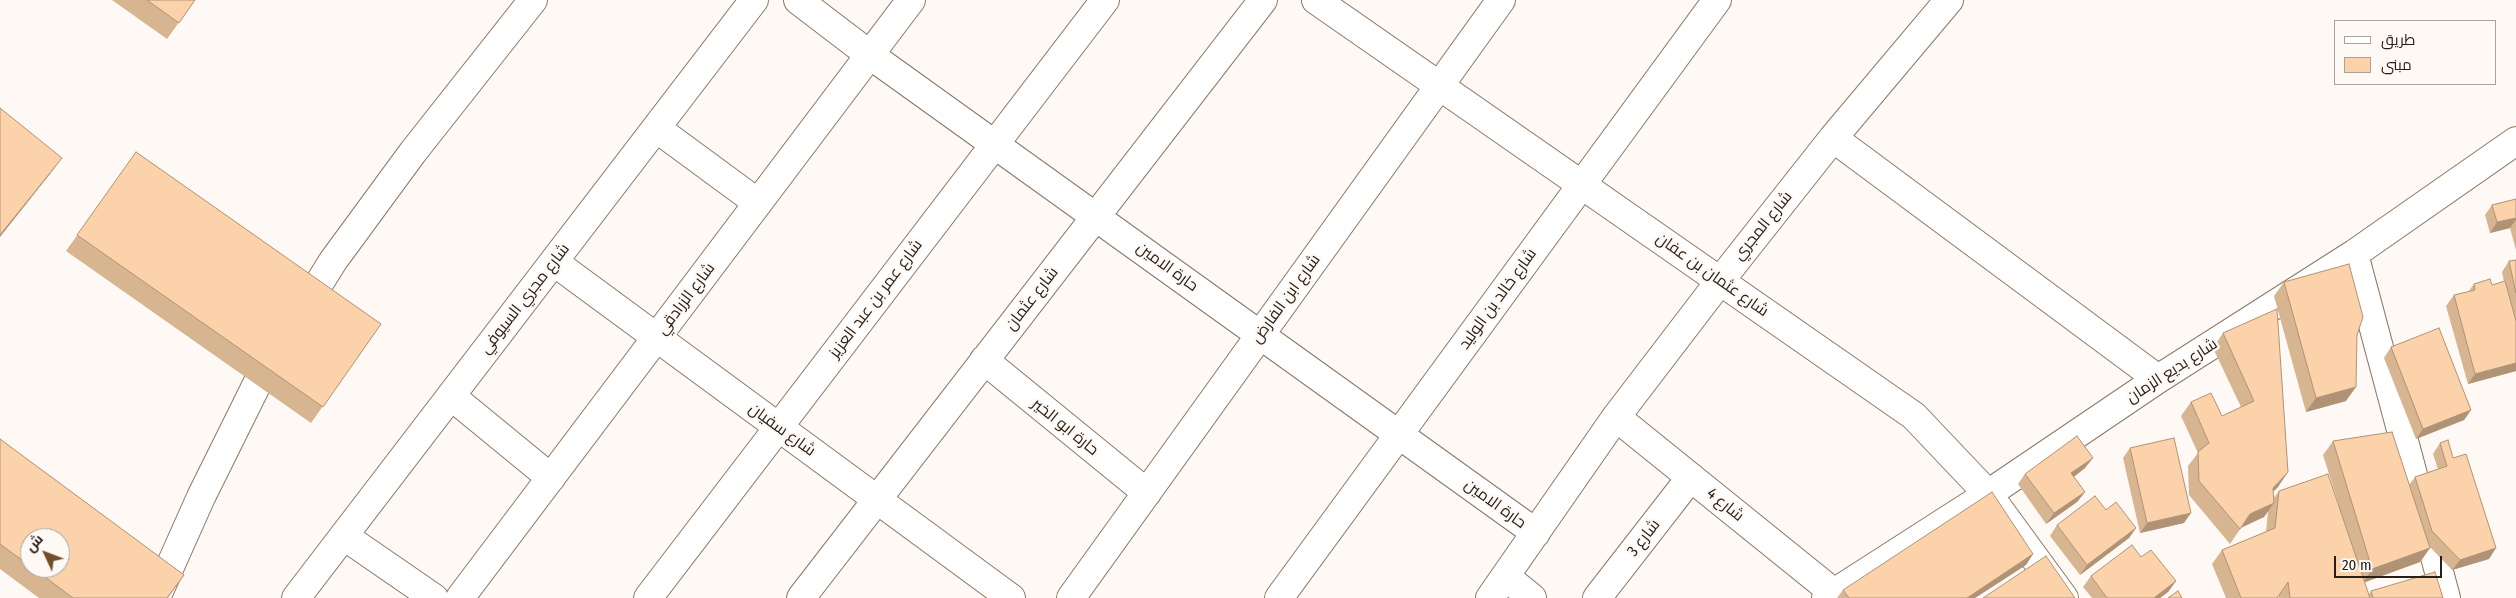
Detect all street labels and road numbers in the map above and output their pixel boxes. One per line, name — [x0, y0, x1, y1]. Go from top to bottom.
street label: شارع المجري — [1729, 188, 1797, 264]
street label: شارع عثمان بن عفان — [1652, 229, 1772, 321]
street label: شارع عمر بن عبد العزيز — [825, 236, 927, 362]
street label: حارة الامين — [1132, 238, 1202, 296]
street label: شارع مجري السيوفي — [476, 240, 574, 358]
street label: شارع خالد بن الوليد — [1455, 245, 1541, 353]
street label: شارع ابن الفارض — [1247, 251, 1325, 347]
street label: شارع الزرادقي — [653, 259, 719, 339]
street label: شارع عثمان — [1001, 263, 1063, 335]
street label: شارع بديع الزمان — [2123, 334, 2221, 408]
street label: حارة ابو الخير — [1028, 394, 1102, 460]
street label: شارع سفيان — [745, 399, 819, 461]
street label: حارة الامين — [1460, 475, 1530, 533]
street label: شارع 4 — [1702, 484, 1748, 526]
street label: شارع 3 — [1624, 516, 1664, 560]

